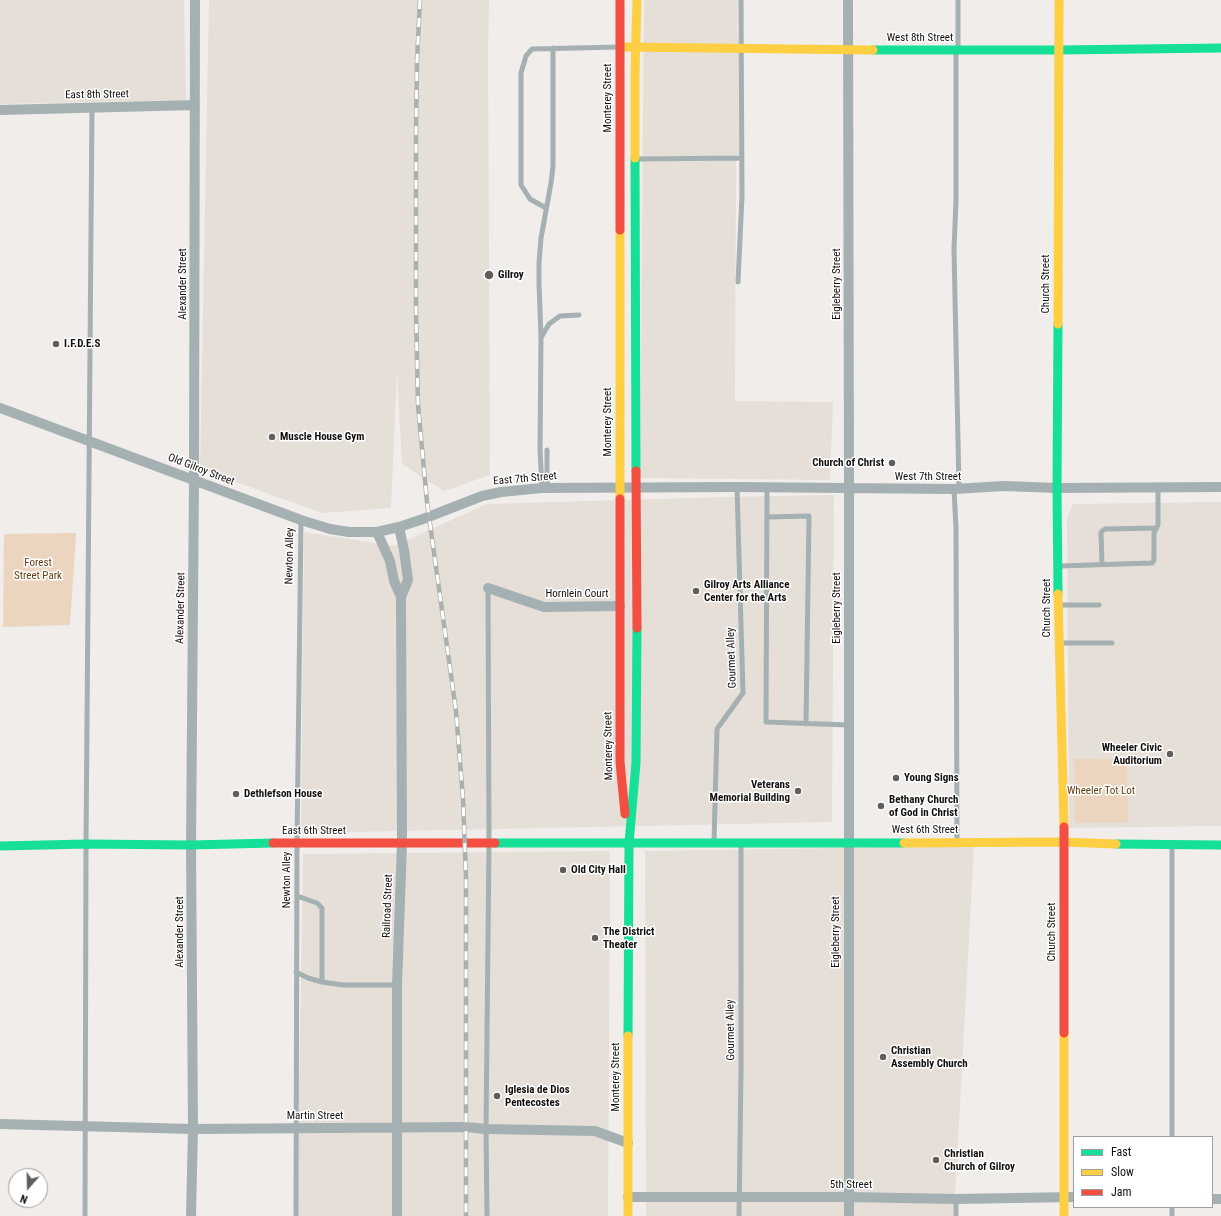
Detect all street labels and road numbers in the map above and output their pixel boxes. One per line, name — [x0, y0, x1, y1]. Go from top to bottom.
street label: West 8th Street — [887, 31, 953, 45]
street label: Monterey Street — [601, 64, 615, 132]
street label: East 8th Street — [65, 88, 129, 102]
street label: Alexander Street — [176, 248, 190, 320]
street label: Eigleberry Street — [830, 248, 844, 320]
street label: Church Street — [1039, 255, 1053, 313]
street label: Monterey Street — [601, 388, 615, 456]
street label: Old Gilroy Street — [166, 451, 236, 489]
street label: East 7th Street — [493, 470, 557, 488]
street label: West 7th Street — [895, 470, 961, 484]
street label: Newton Alley — [283, 528, 297, 584]
street label: Alexander Street — [174, 572, 188, 644]
street label: Eigleberry Street — [830, 572, 844, 644]
street label: Church Street — [1040, 579, 1054, 637]
street label: Hornlein Court — [545, 587, 609, 601]
street label: Gourmet Alley — [724, 627, 740, 689]
street label: Monterey Street — [602, 711, 616, 781]
street label: West 6th Street — [892, 823, 958, 837]
street label: East 6th Street — [282, 824, 346, 838]
street label: Newton Alley — [280, 852, 294, 908]
street label: Railroad Street — [380, 874, 396, 938]
street label: Alexander Street — [173, 896, 187, 968]
street label: Eigleberry Street — [829, 896, 843, 968]
street label: Church Street — [1045, 903, 1059, 961]
street label: Gourmet Alley — [724, 999, 738, 1061]
street label: Monterey Street — [609, 1043, 623, 1111]
street label: Martin Street — [287, 1109, 343, 1123]
street label: 5th Street — [830, 1178, 872, 1192]

